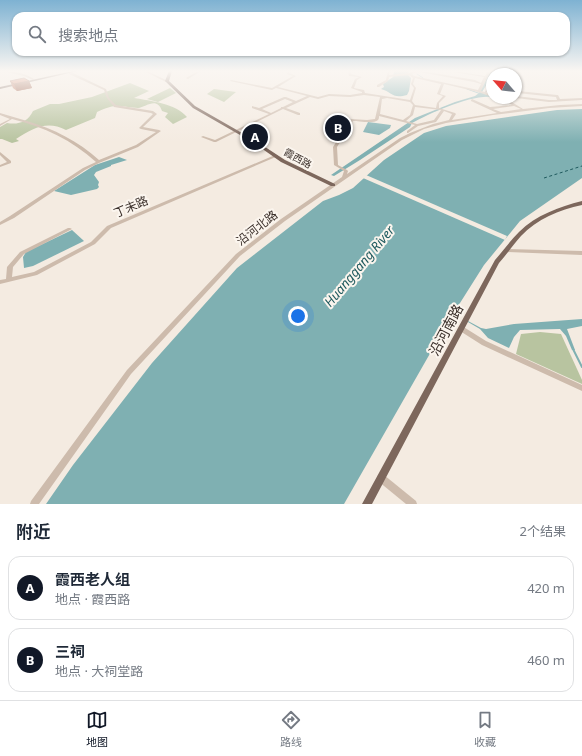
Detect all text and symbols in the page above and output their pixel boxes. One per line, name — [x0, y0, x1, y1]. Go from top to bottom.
search box — [12, 12, 570, 56]
icon: search — [26, 23, 48, 45]
text: 搜索地点 — [58, 25, 118, 45]
north arrow — [486, 68, 522, 104]
pin: B — [325, 113, 351, 143]
pin: A — [242, 122, 268, 152]
street label: 霞西路 — [281, 145, 315, 171]
street label: 丁未路 — [111, 192, 151, 221]
street label: 沿河北路 — [233, 206, 281, 249]
water label: Huanggang River — [320, 221, 399, 310]
street label: 沿河南路 — [424, 301, 467, 359]
your location — [288, 306, 308, 326]
text: 附近 — [16, 520, 50, 543]
text: 2个结果 — [520, 522, 566, 540]
text: 霞西老人组 — [55, 569, 130, 589]
text: A — [26, 579, 35, 597]
text: 420 m — [527, 579, 565, 597]
text: 地点 · 霞西路 — [55, 590, 130, 608]
text: 三祠 — [55, 641, 85, 661]
text: B — [26, 651, 34, 669]
text: 460 m — [527, 651, 565, 669]
text: 地点 · 大祠堂路 — [55, 662, 143, 680]
tab: 地图 — [86, 709, 108, 749]
tab: 路线 — [280, 709, 302, 749]
tab: 收藏 — [474, 709, 496, 749]

